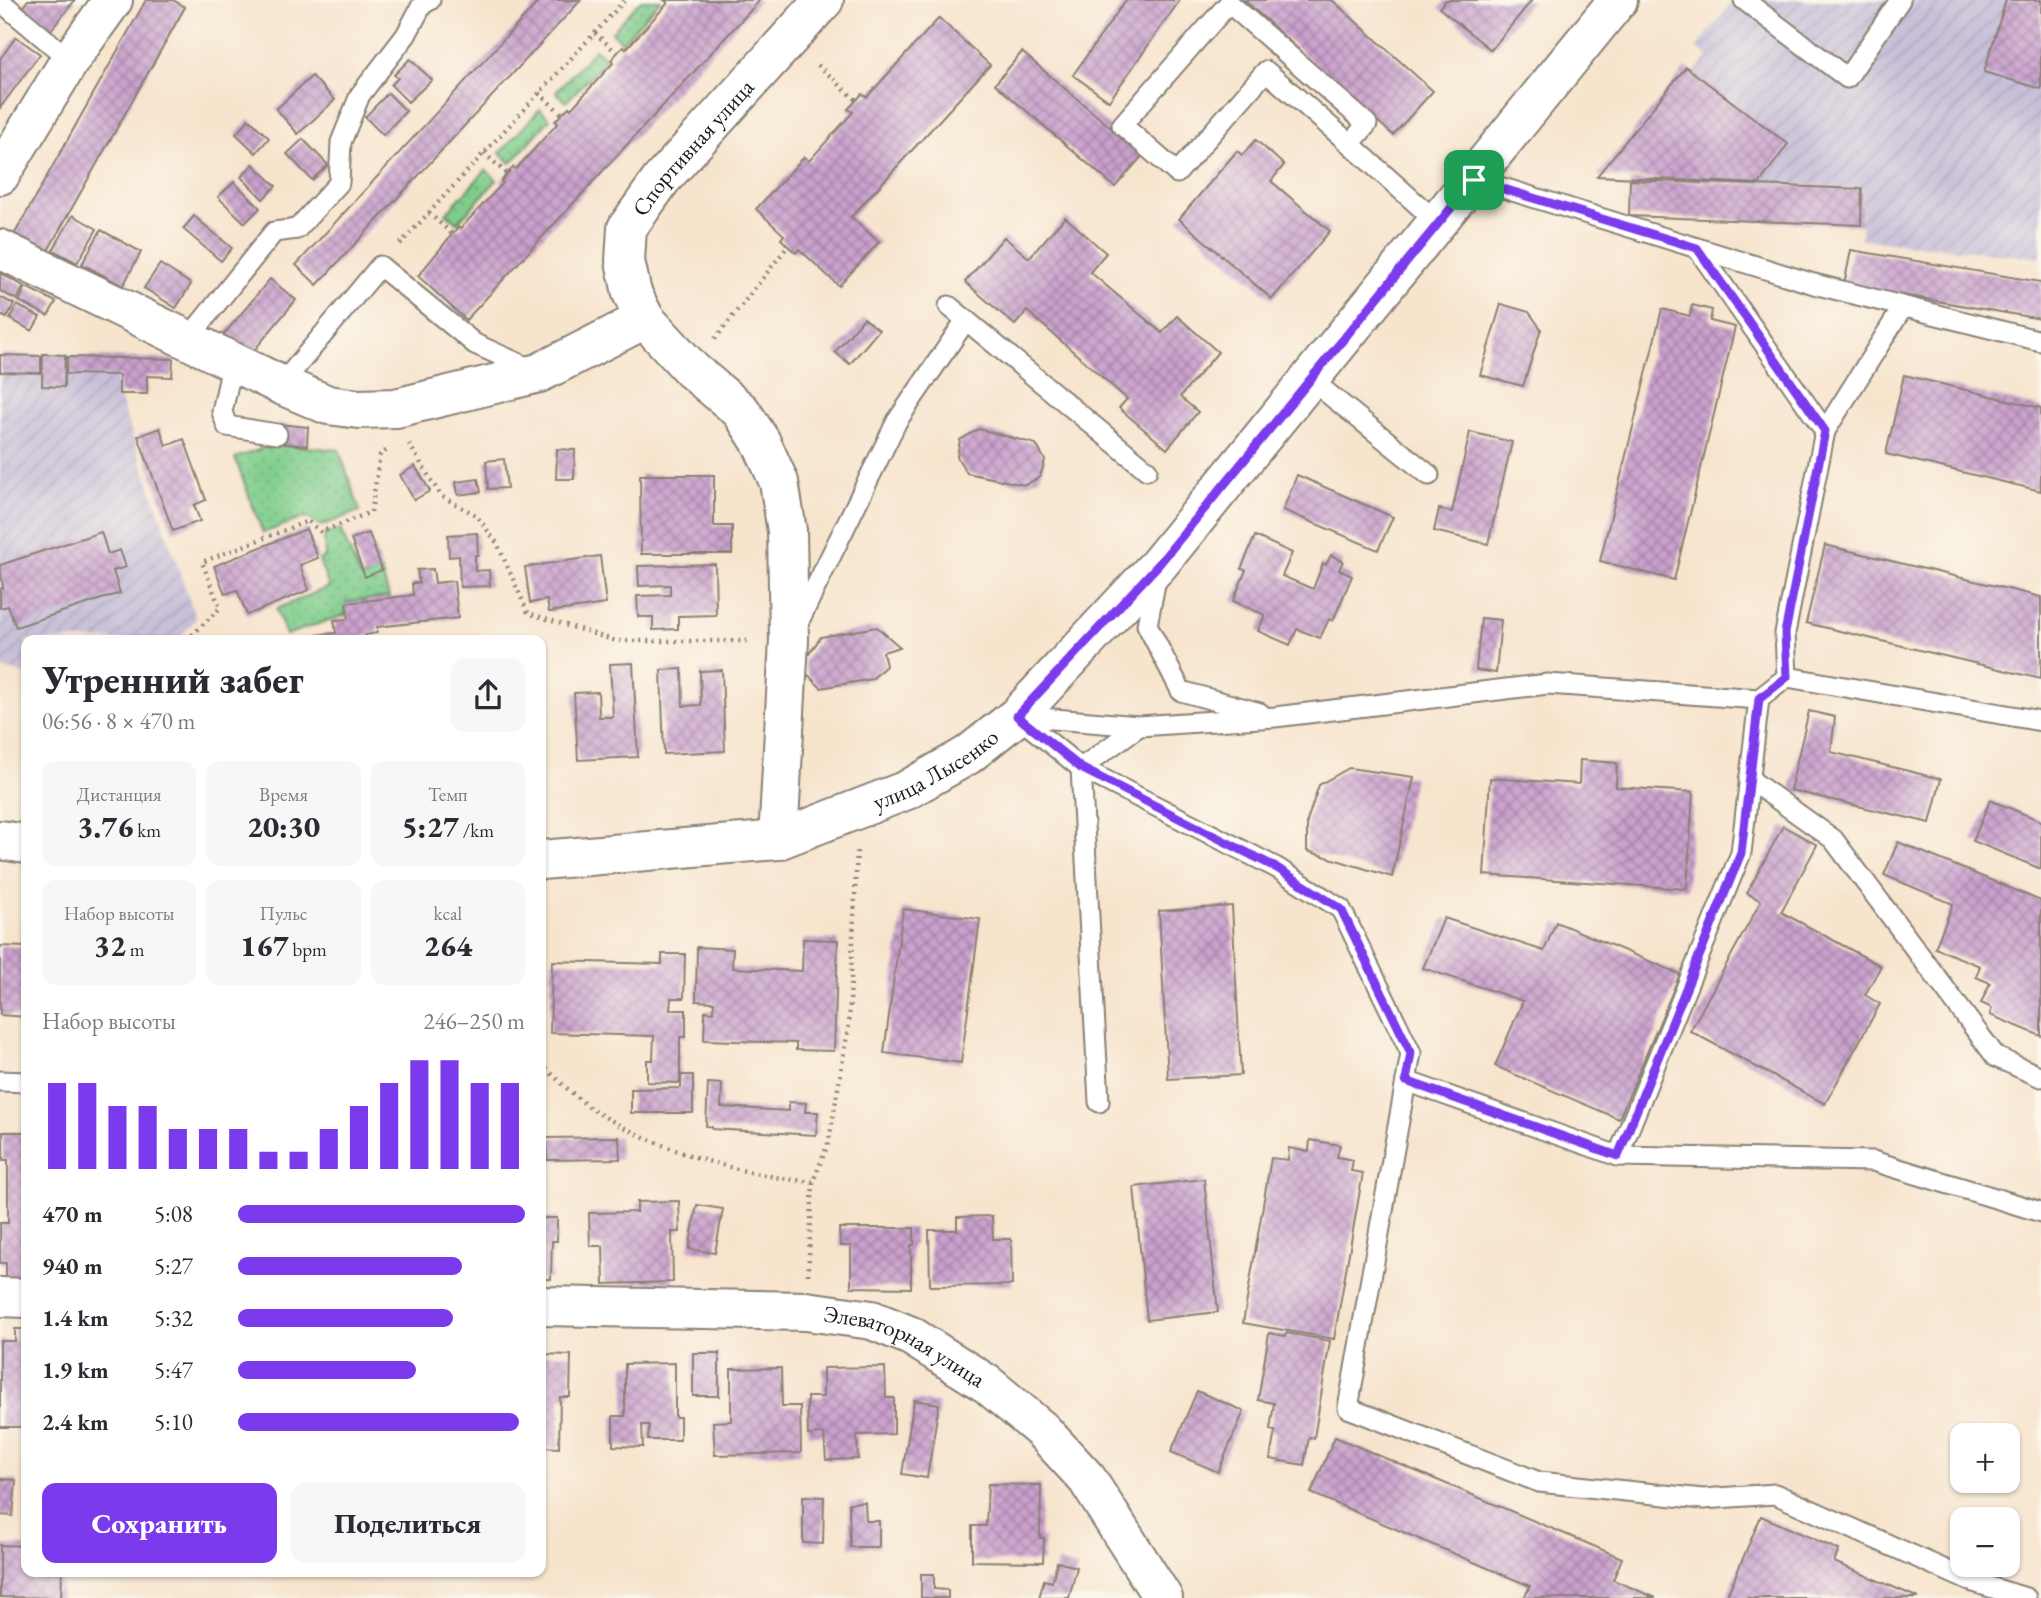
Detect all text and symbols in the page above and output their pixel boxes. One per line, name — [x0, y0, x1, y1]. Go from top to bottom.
street label: Спортивная улица — [625, 72, 761, 222]
pin — [1444, 150, 1504, 210]
icon: arrive — [1455, 161, 1493, 199]
text: Утренний забег — [42, 655, 304, 704]
button: share — [451, 658, 525, 732]
text: 06:56 · 8 × 470 m — [42, 706, 195, 736]
street label: улица Лысенко — [868, 722, 1005, 817]
text: Дистанция — [77, 782, 162, 807]
text: Время — [259, 782, 308, 807]
text: Темп — [428, 782, 468, 807]
text: 3.76 — [77, 807, 133, 846]
text: 20:30 — [247, 807, 320, 846]
text: 5:27 — [402, 807, 459, 846]
text: km — [133, 818, 161, 843]
text: /km — [459, 818, 494, 843]
text: Набор высоты — [64, 901, 174, 926]
text: Пульс — [259, 901, 308, 926]
text: kcal — [434, 901, 462, 926]
text: 32 — [94, 926, 126, 965]
text: 167 — [240, 926, 289, 965]
text: 264 — [424, 926, 472, 965]
text: m — [126, 937, 145, 962]
text: bpm — [289, 937, 327, 962]
text: Набор высоты — [42, 1006, 176, 1036]
text: 246–250 m — [424, 1006, 525, 1036]
text: 470 m — [42, 1199, 103, 1229]
text: 5:08 — [154, 1199, 193, 1229]
text: 940 m — [42, 1251, 103, 1281]
text: 5:27 — [154, 1251, 193, 1281]
street label: Элеваторная улица — [822, 1299, 992, 1395]
text: 1.4 km — [42, 1303, 109, 1333]
text: 5:32 — [154, 1303, 193, 1333]
text: 1.9 km — [42, 1355, 109, 1385]
text: 5:47 — [154, 1355, 193, 1385]
text: 2.4 km — [42, 1407, 109, 1437]
text: 5:10 — [154, 1407, 193, 1437]
map controls — [1950, 1423, 2020, 1577]
button: + — [1950, 1423, 2020, 1493]
button: Сохранить — [42, 1483, 277, 1563]
button: Поделиться — [291, 1483, 525, 1563]
button: − — [1950, 1507, 2020, 1577]

